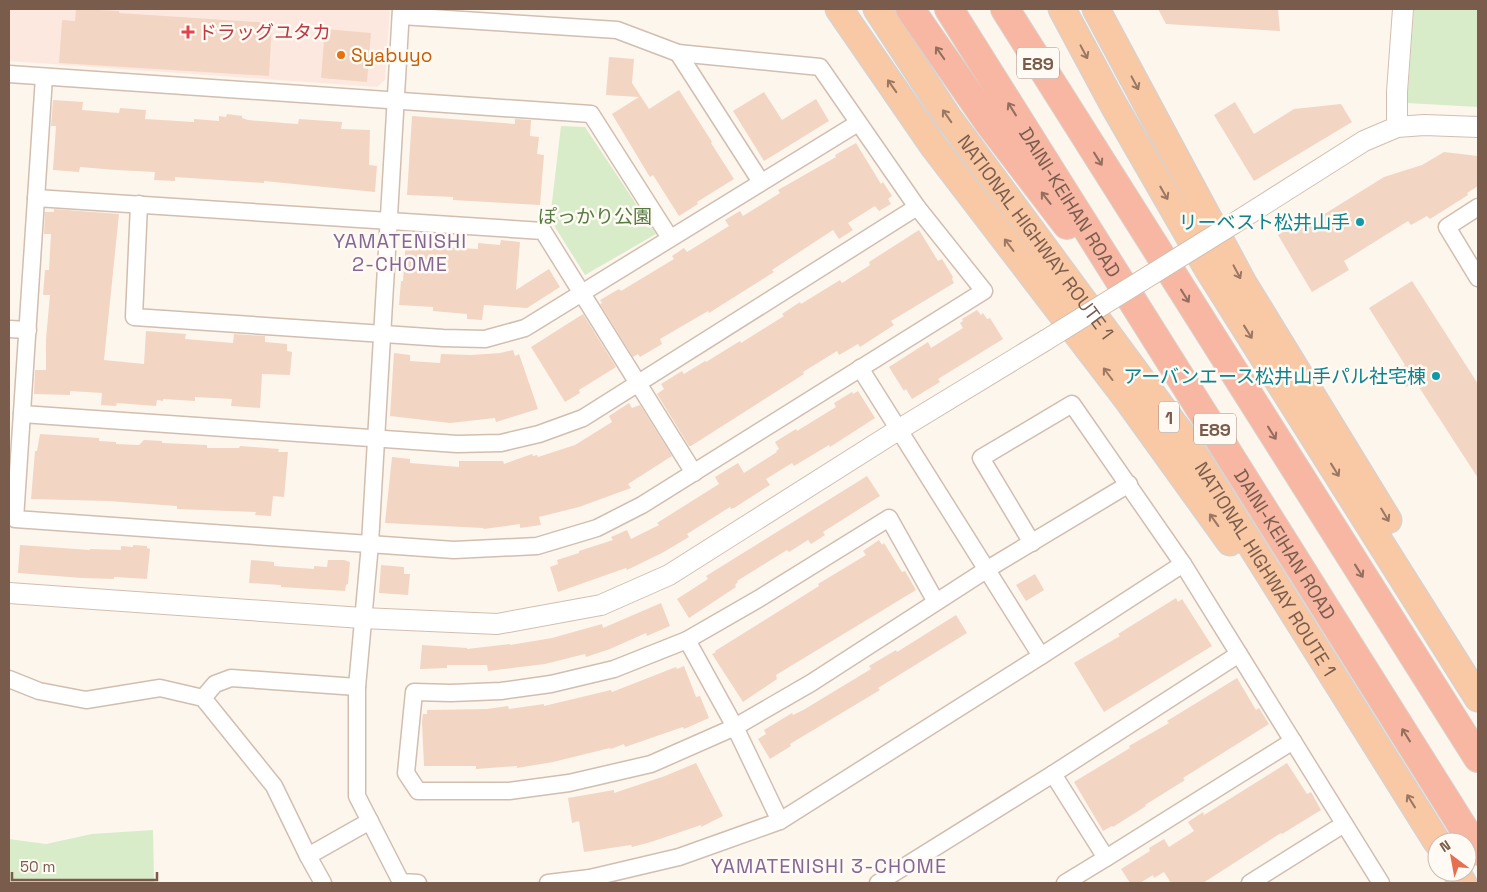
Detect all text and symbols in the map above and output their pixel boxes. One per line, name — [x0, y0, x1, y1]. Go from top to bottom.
place label: ドラッグユタカ — [198, 20, 331, 45]
marker: ドラッグユタカ — [182, 26, 194, 38]
place label: Syabuyo — [351, 43, 432, 68]
one-way arrow — [1080, 44, 1090, 58]
one-way arrow — [935, 46, 945, 60]
road number: E89 — [1017, 48, 1059, 78]
marker: Syabuyo — [335, 49, 347, 61]
one-way arrow — [1130, 75, 1140, 90]
one-way arrow — [887, 79, 897, 93]
one-way arrow — [1007, 102, 1017, 116]
one-way arrow — [942, 110, 952, 124]
street label: DAINI-KEIHAN ROAD — [1014, 122, 1127, 282]
street label: NATIONAL HIGHWAY ROUTE 1 — [952, 130, 1120, 344]
one-way arrow — [1094, 151, 1104, 165]
one-way arrow — [1160, 186, 1170, 200]
one-way arrow — [1041, 192, 1052, 205]
park label: ぽっかり公園 — [538, 204, 652, 229]
place label: リーベスト松井山手 — [1179, 210, 1350, 235]
marker: リーベスト松井山手 — [1354, 216, 1366, 228]
district label: YAMATENISHI 2-CHOME — [333, 228, 467, 277]
one-way arrow — [1004, 238, 1014, 252]
one-way arrow — [1232, 264, 1242, 279]
one-way arrow — [1180, 289, 1191, 303]
one-way arrow — [1244, 325, 1254, 339]
place label: アーバンエース松井山手パル社宅棟 — [1123, 364, 1426, 389]
one-way arrow — [1103, 367, 1113, 381]
marker: アーバンエース松井山手パル社宅棟 — [1430, 370, 1442, 382]
road number: 1 — [1159, 402, 1179, 432]
road number: E89 — [1194, 414, 1236, 444]
one-way arrow — [1268, 426, 1278, 440]
street label: NATIONAL HIGHWAY ROUTE 1 — [1189, 457, 1342, 681]
one-way arrow — [1331, 462, 1341, 476]
street label: DAINI-KEIHAN ROAD — [1229, 464, 1342, 624]
one-way arrow — [1381, 508, 1391, 522]
one-way arrow — [1209, 513, 1219, 527]
one-way arrow — [1355, 563, 1365, 577]
one-way arrow — [1401, 729, 1411, 743]
one-way arrow — [1406, 794, 1416, 808]
north arrow — [1427, 832, 1477, 882]
text: N — [1436, 836, 1454, 856]
scale bar — [12, 850, 158, 882]
district label: YAMATENISHI 3-CHOME — [711, 853, 947, 879]
text: 50 m — [20, 857, 55, 876]

